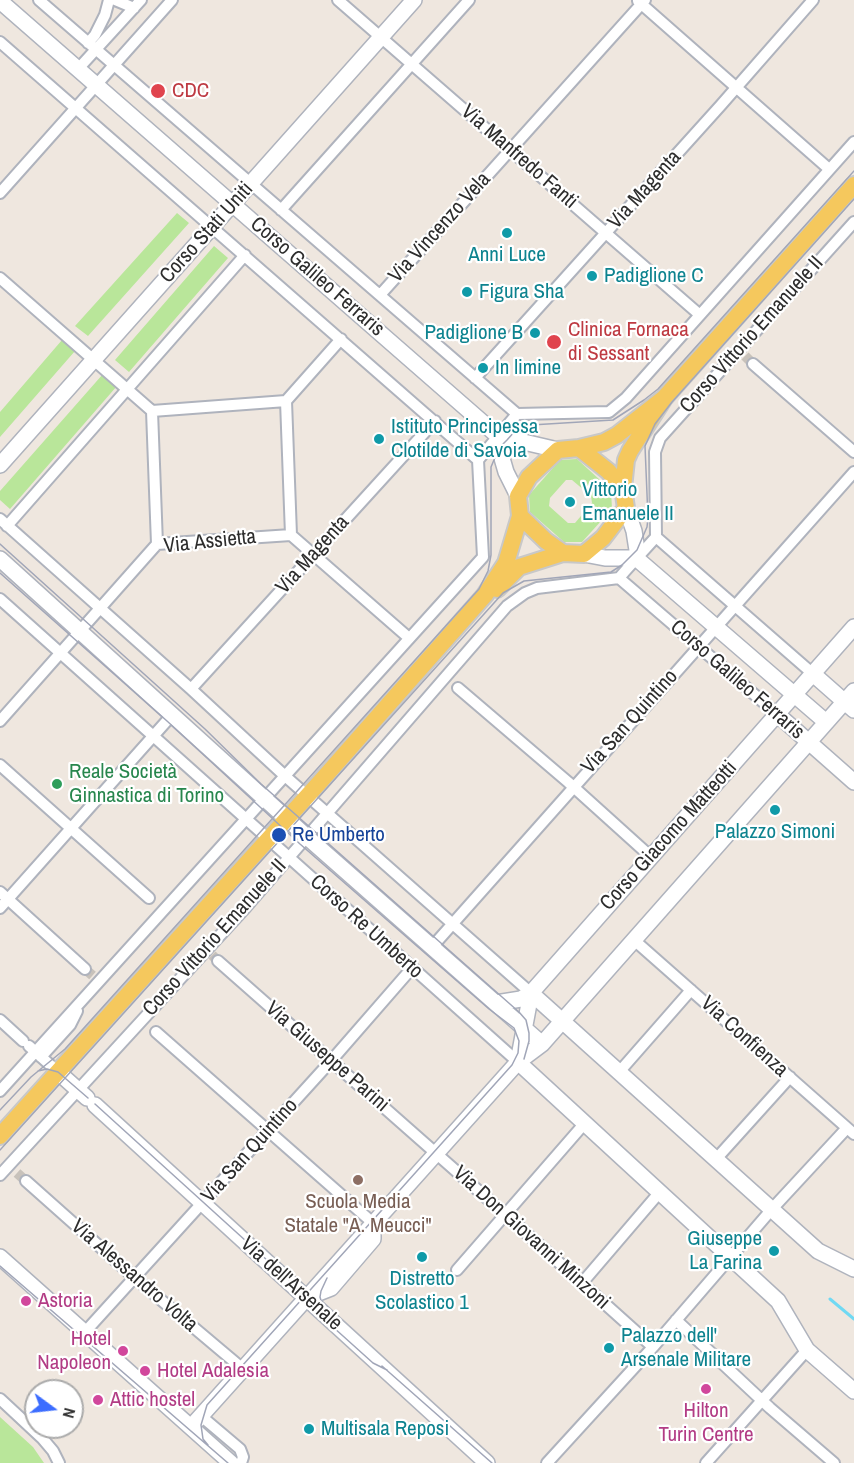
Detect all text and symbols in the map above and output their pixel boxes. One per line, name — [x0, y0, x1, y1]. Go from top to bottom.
place label: CDC — [172, 78, 209, 104]
marker: CDC — [149, 82, 167, 100]
street label: Via Manfredo Fanti — [456, 100, 582, 214]
street label: Via Magenta — [603, 145, 687, 235]
street label: Via Vincenzo Vela — [384, 167, 496, 289]
street label: Corso Stati Uniti — [155, 177, 259, 289]
street label: Corso Galileo Ferraris — [245, 212, 389, 342]
marker: Anni Luce — [500, 226, 514, 240]
place label: Anni Luce — [468, 242, 546, 268]
street label: Corso Vittorio Emanuele II — [675, 251, 829, 419]
place label: Padiglione C — [604, 263, 704, 289]
marker: Padiglione C — [585, 269, 599, 283]
place label: Figura Sha — [479, 279, 564, 305]
marker: Figura Sha — [460, 285, 474, 299]
place label: Clinica Fornaca di Sessant — [568, 317, 689, 367]
place label: Padiglione B — [424, 320, 523, 346]
marker: Padiglione B — [528, 326, 542, 340]
marker: Clinica Fornaca di Sessant — [545, 333, 563, 351]
place label: In limine — [495, 355, 561, 381]
marker: In limine — [476, 361, 490, 375]
place label: Istituto Principessa Clotilde di Savoia — [391, 414, 538, 464]
marker: Istituto Principessa Clotilde di Savoia — [372, 432, 386, 446]
place label: Vittorio Emanuele II — [582, 477, 674, 527]
marker: Vittorio Emanuele II — [563, 495, 577, 509]
street label: Via Magenta — [271, 510, 355, 600]
street label: Via Assietta — [163, 525, 257, 559]
street label: Corso Galileo Ferraris — [665, 615, 809, 745]
street label: Via San Quintino — [577, 665, 683, 779]
street label: Corso Giacomo Matteotti — [595, 756, 743, 916]
place label: Reale Società Ginnastica di Torino — [69, 759, 224, 809]
marker: Reale Società Ginnastica di Torino — [50, 777, 64, 791]
marker: Palazzo Simoni — [768, 803, 782, 817]
place label: Palazzo Simoni — [715, 819, 835, 845]
place label: Re Umberto — [292, 822, 385, 848]
marker: Re Umberto — [270, 826, 288, 844]
street label: Corso Vittorio Emanuele II — [138, 854, 292, 1022]
street label: Corso Re Umberto — [304, 870, 428, 984]
street label: Via Confienza — [695, 991, 793, 1083]
street label: Via Giuseppe Parini — [260, 996, 394, 1118]
street label: Via San Quintino — [197, 1094, 303, 1208]
street label: Via Don Giovanni Minzoni — [447, 1161, 615, 1315]
marker: Scuola Media Statale "A. Meucci" — [351, 1173, 365, 1187]
place label: Scuola Media Statale "A. Meucci" — [284, 1189, 432, 1239]
street label: Via Alessandro Volta — [66, 1214, 202, 1338]
place label: Giuseppe La Farina — [687, 1226, 762, 1276]
street label: Via dell'Arsenale — [235, 1232, 347, 1336]
marker: Giuseppe La Farina — [767, 1244, 781, 1258]
marker: Distretto Scolastico 1 — [415, 1250, 429, 1264]
place label: Distretto Scolastico 1 — [375, 1266, 469, 1316]
place label: Astoria — [38, 1288, 93, 1314]
marker: Astoria — [19, 1294, 33, 1308]
place label: Palazzo dell' Arsenale Militare — [621, 1323, 751, 1373]
place label: Hotel Napoleon — [37, 1326, 111, 1376]
marker: Palazzo dell' Arsenale Militare — [602, 1341, 616, 1355]
marker: Hotel Napoleon — [116, 1344, 130, 1358]
place label: Hotel Adalesia — [157, 1358, 269, 1384]
marker: Hotel Adalesia — [138, 1364, 152, 1378]
north arrow — [24, 1379, 84, 1439]
marker: Hilton Turin Centre — [699, 1382, 713, 1396]
place label: Attic hostel — [110, 1387, 195, 1413]
marker: Attic hostel — [91, 1393, 105, 1407]
place label: Hilton Turin Centre — [658, 1398, 754, 1448]
text: N — [58, 1406, 81, 1421]
place label: Multisala Reposi — [321, 1416, 449, 1442]
marker: Multisala Reposi — [302, 1422, 316, 1436]

